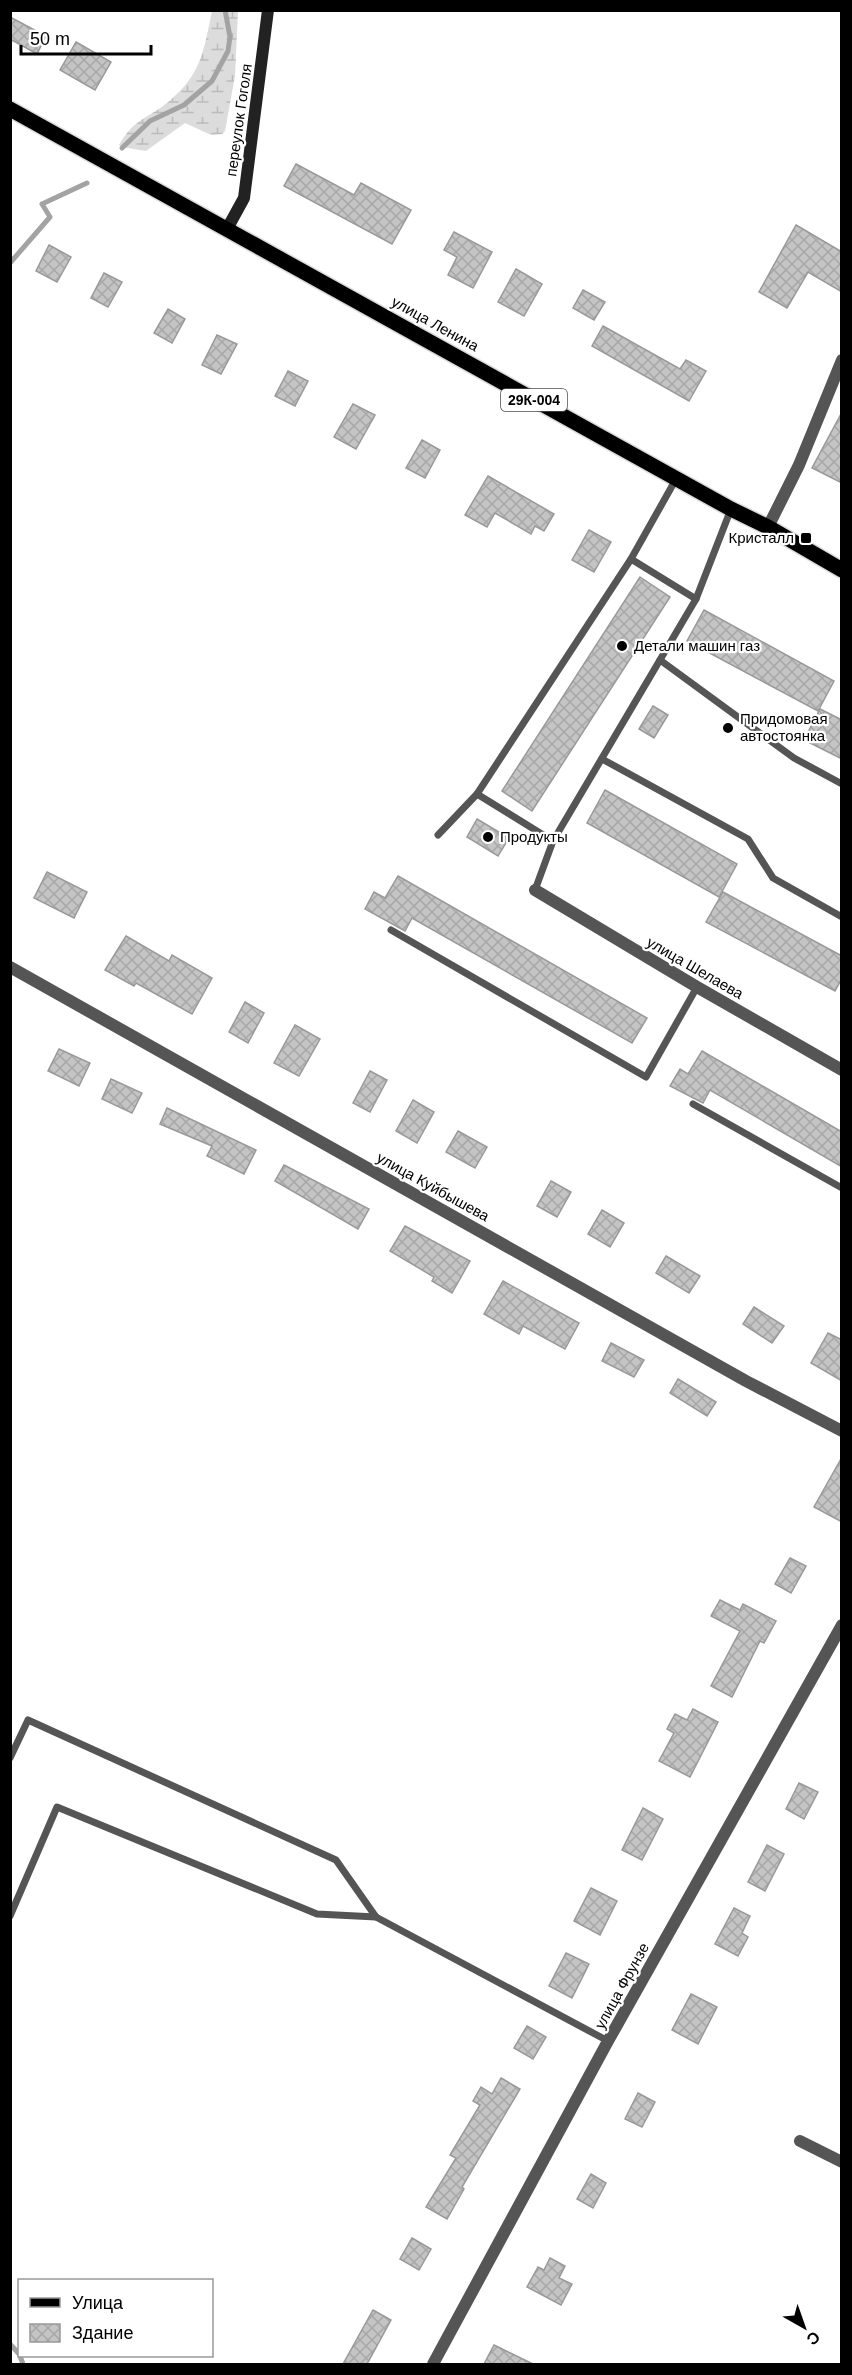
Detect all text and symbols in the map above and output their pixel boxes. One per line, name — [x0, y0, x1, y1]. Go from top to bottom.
scale bar — [21, 18, 152, 56]
text: 50 m — [30, 29, 70, 49]
street label: переулок Гоголя — [222, 62, 255, 177]
street label: улица Ленина — [389, 293, 482, 355]
road number: 29К-004 — [501, 389, 567, 411]
place label: Кристалл — [728, 529, 794, 546]
marker: Кристалл — [799, 531, 813, 545]
place label: Детали машин газ — [634, 637, 760, 654]
marker: Детали машин газ — [615, 639, 629, 653]
place label: Придомовая автостоянка — [740, 710, 828, 744]
marker: Придомовая автостоянка — [721, 721, 735, 735]
place label: Продукты — [500, 828, 568, 845]
marker: Продукты — [481, 830, 495, 844]
street label: улица Шелаева — [644, 933, 747, 1002]
street label: улица Куйбышева — [374, 1149, 493, 1225]
street label: улица Фрунзе — [591, 1940, 652, 2032]
legend — [18, 2279, 213, 2357]
text: Улица — [72, 2293, 124, 2313]
north arrow — [774, 2297, 834, 2357]
text: Здание — [72, 2323, 133, 2343]
text: С — [803, 2328, 823, 2349]

